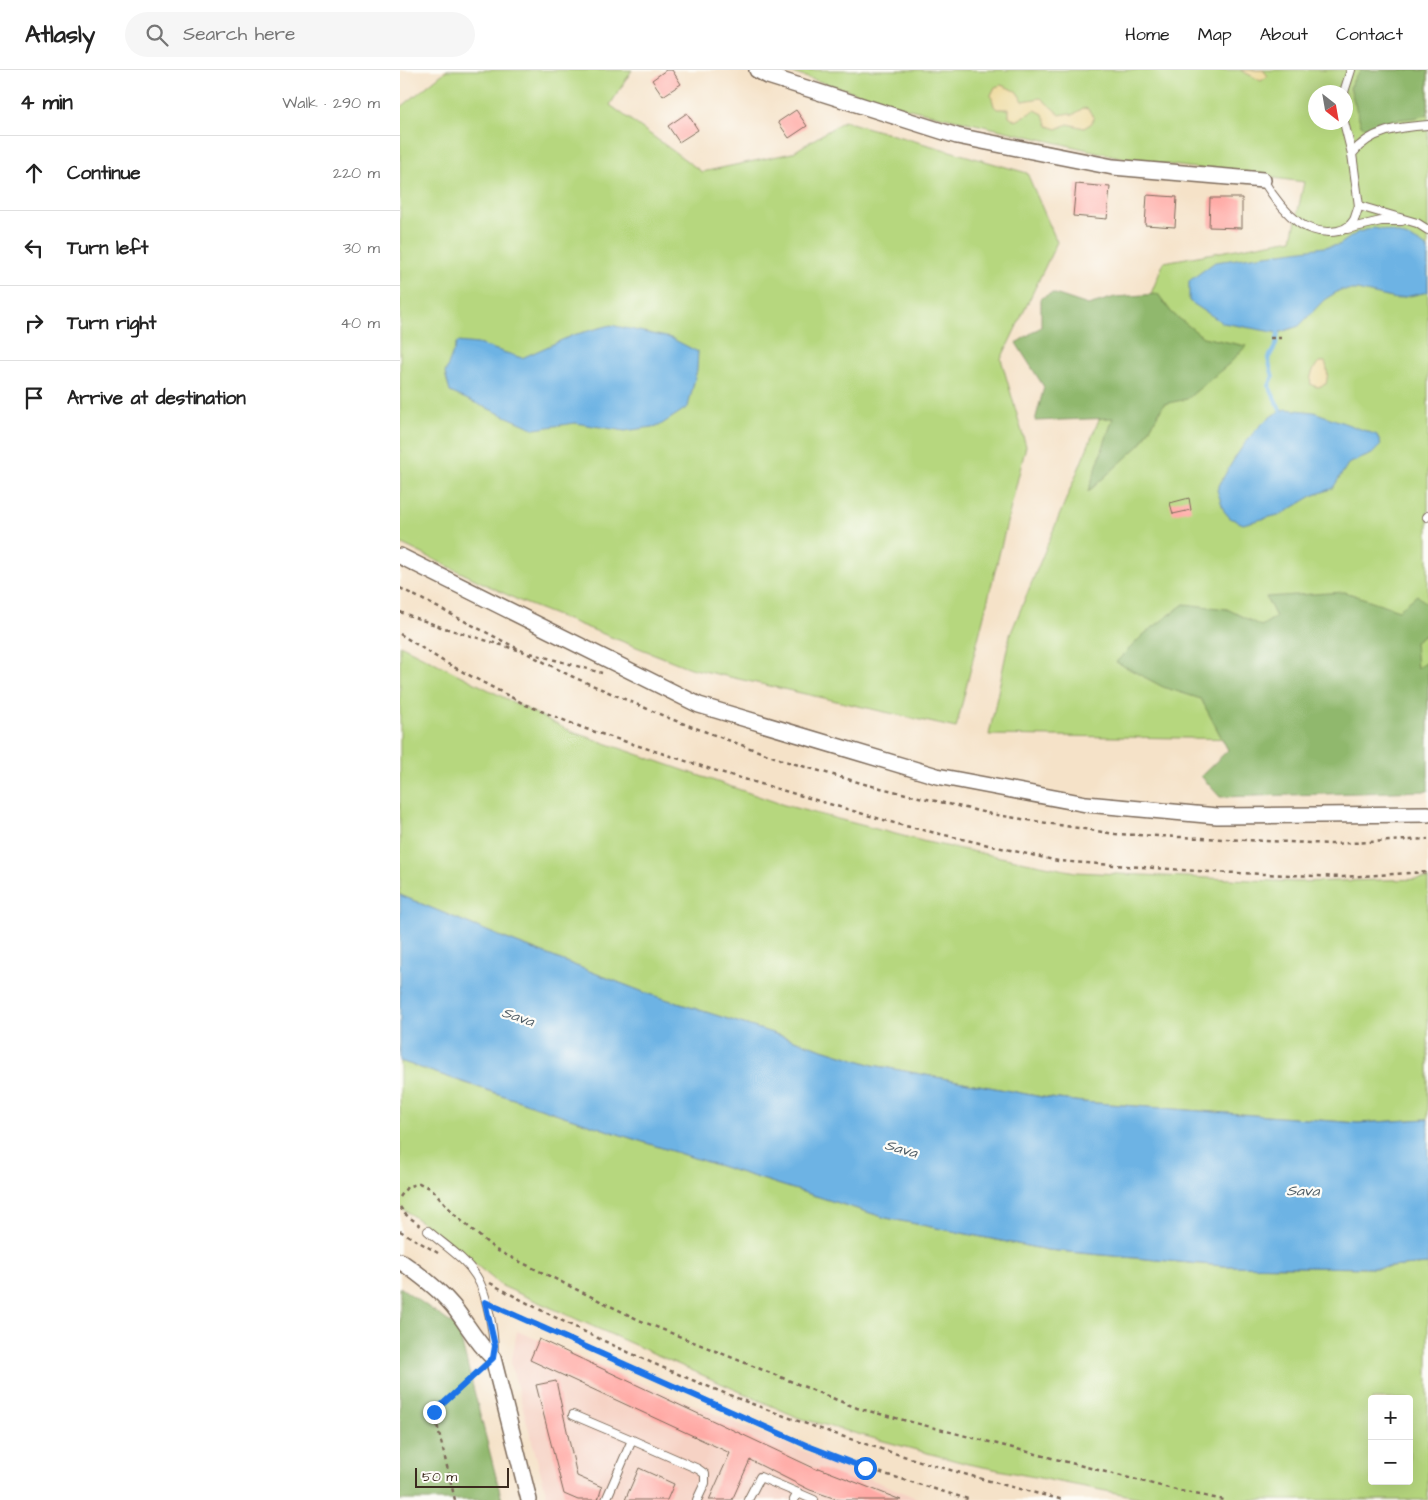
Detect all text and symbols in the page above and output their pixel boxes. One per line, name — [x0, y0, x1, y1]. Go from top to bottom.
search box — [125, 12, 475, 57]
text: Atlasly — [25, 18, 95, 52]
icon: search — [143, 21, 171, 49]
text: Search here — [183, 21, 295, 48]
text: Home — [1125, 22, 1170, 47]
text: Map — [1198, 22, 1232, 47]
text: About — [1260, 22, 1308, 47]
text: Contact — [1336, 22, 1403, 47]
north arrow — [1308, 85, 1353, 130]
text: 4 min — [20, 88, 73, 117]
text: Walk · 290 m — [282, 92, 380, 114]
icon: ahead — [20, 159, 48, 187]
text: Continue — [67, 160, 141, 187]
text: 220 m — [333, 162, 380, 184]
icon: left — [20, 234, 48, 262]
text: Turn left — [67, 235, 148, 262]
text: 30 m — [343, 237, 380, 259]
icon: right — [20, 309, 48, 337]
text: Turn right — [67, 310, 156, 337]
text: 40 m — [340, 312, 380, 334]
icon: arrive — [20, 384, 48, 412]
text: Arrive at destination — [67, 385, 246, 412]
water label: Sava — [499, 1002, 538, 1033]
water label: Sava — [882, 1134, 921, 1164]
water label: Sava — [1286, 1180, 1321, 1202]
map controls — [1368, 1395, 1413, 1485]
button: + — [1368, 1395, 1413, 1440]
route end — [423, 1401, 446, 1424]
button: − — [1368, 1440, 1413, 1485]
route start — [854, 1457, 877, 1480]
scale bar — [415, 1465, 509, 1488]
text: 50 m — [422, 1467, 457, 1487]

